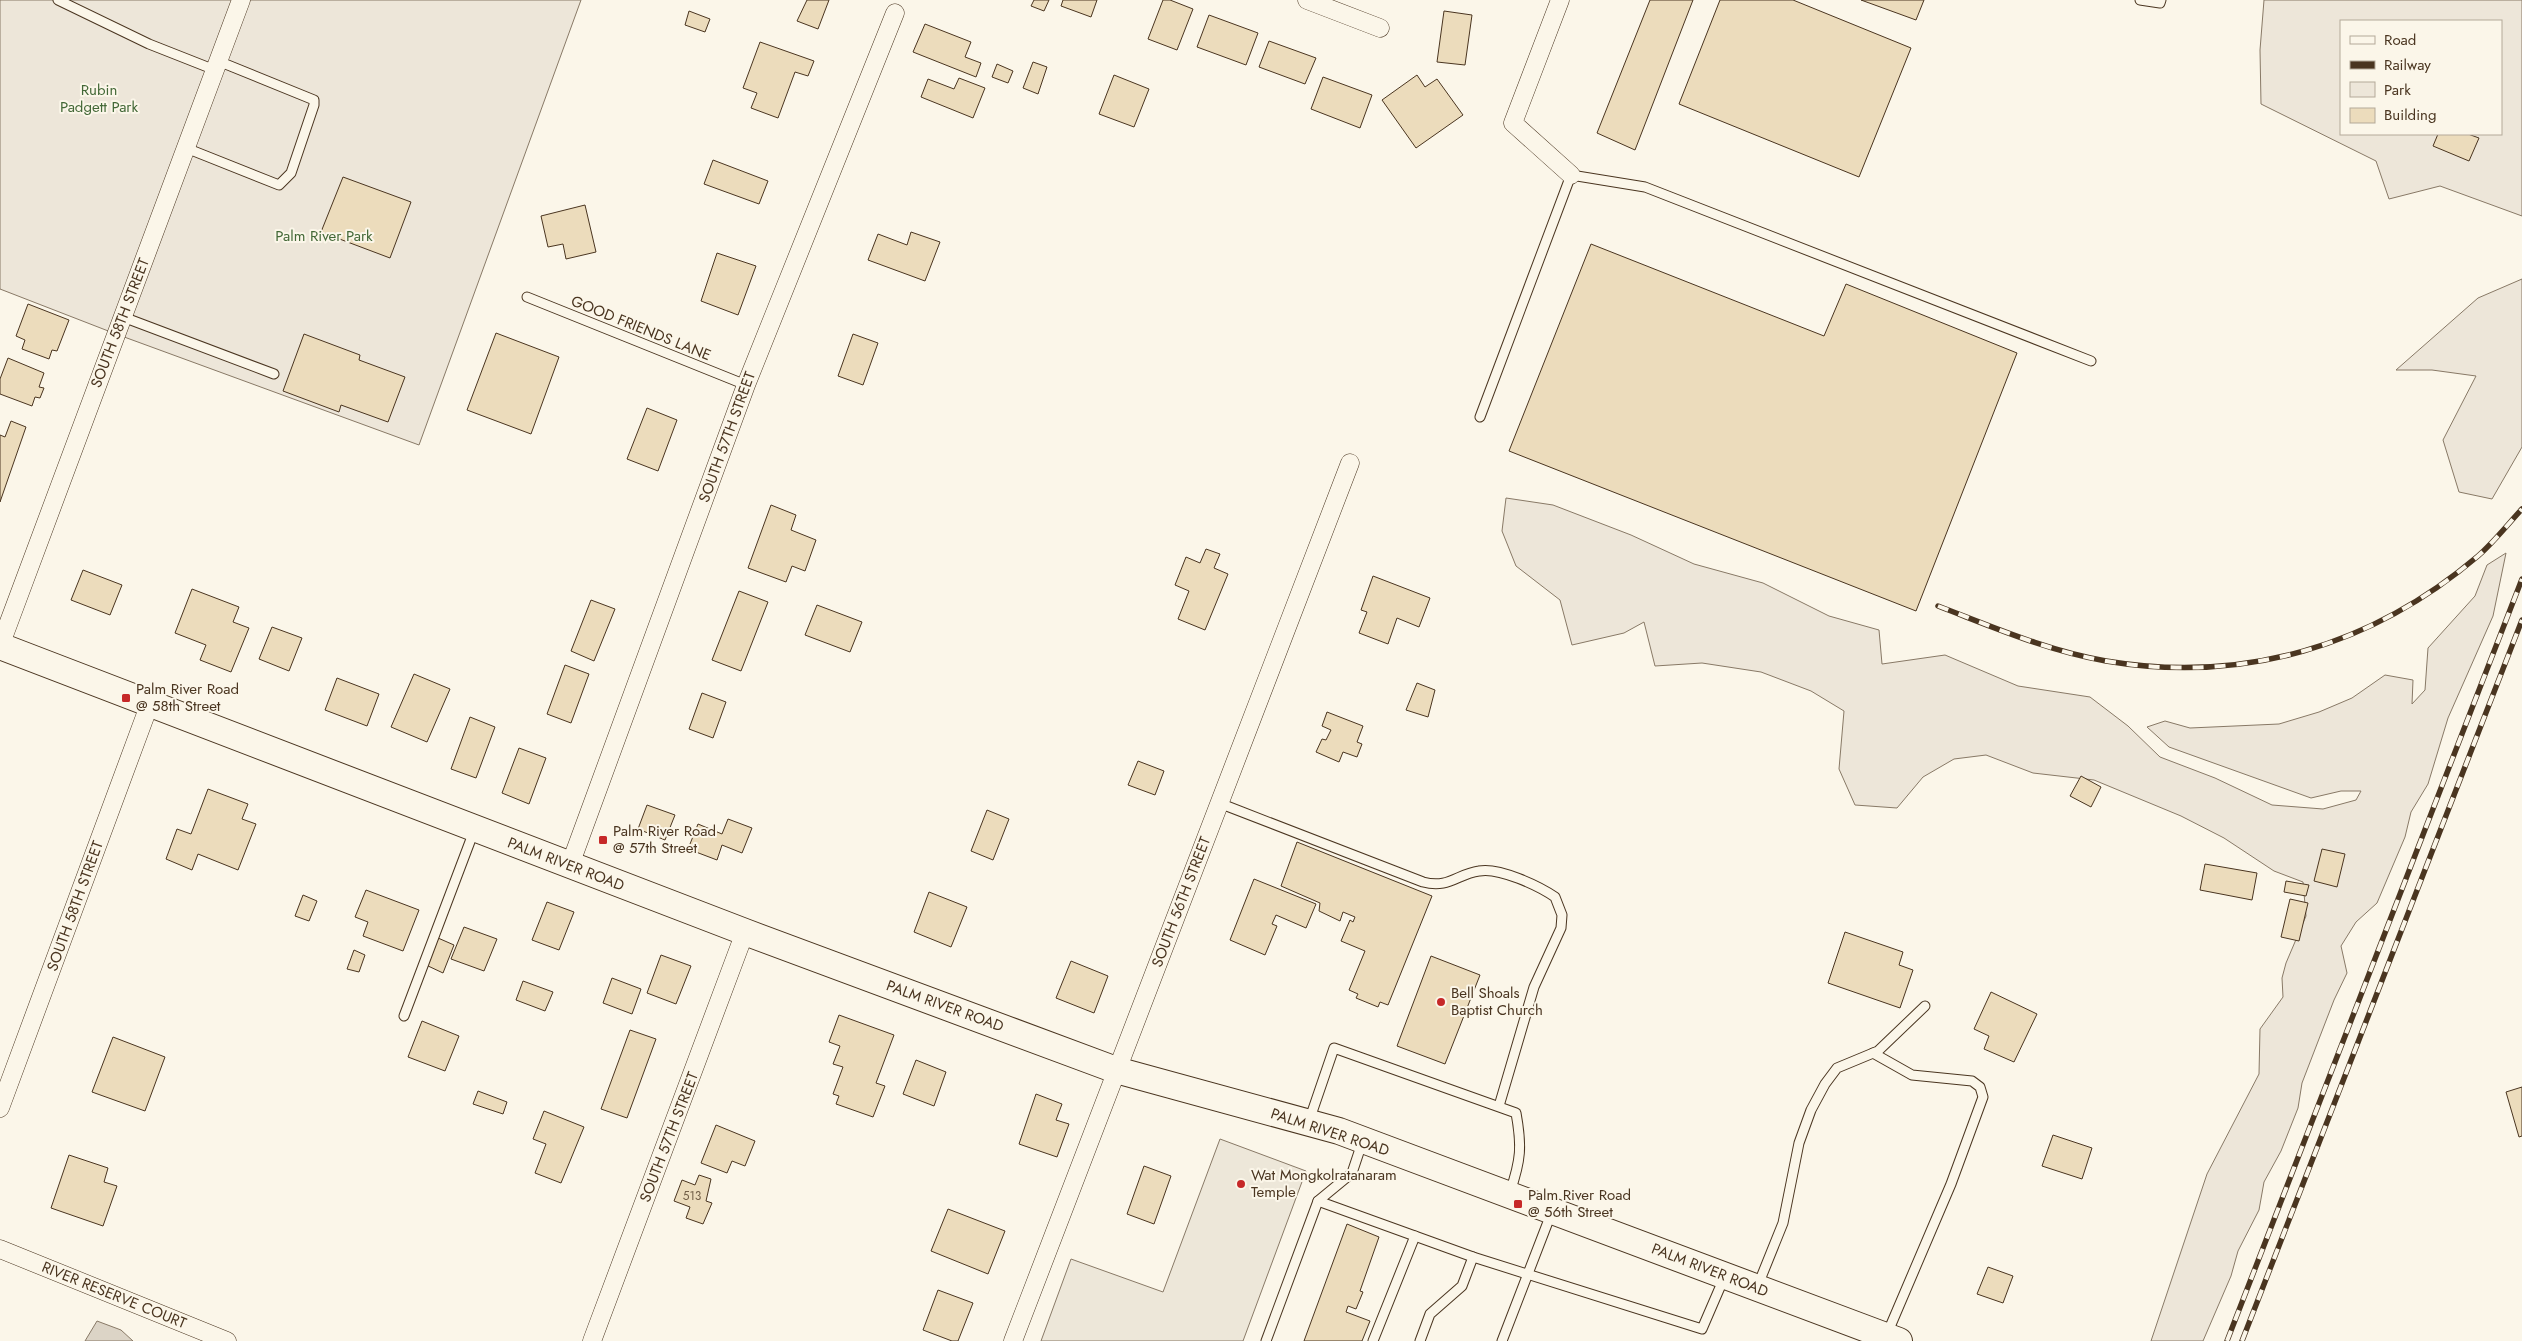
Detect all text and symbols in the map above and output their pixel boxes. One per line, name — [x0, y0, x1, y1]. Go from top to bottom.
legend — [2340, 20, 2502, 135]
text: Road — [2384, 29, 2416, 51]
text: Railway — [2384, 54, 2431, 76]
park label: Rubin Padgett Park — [60, 79, 139, 118]
text: Park — [2384, 79, 2411, 101]
text: Building — [2384, 104, 2436, 126]
park label: Palm River Park — [275, 225, 373, 247]
street label: SOUTH 58TH STREET — [85, 255, 155, 391]
street label: GOOD FRIENDS LANE — [568, 290, 714, 366]
street label: SOUTH 57TH STREET — [693, 368, 761, 506]
place label: Palm River Road @ 58th Street — [136, 678, 239, 717]
marker: Palm River Road @ 58th Street — [120, 692, 132, 704]
place label: Palm River Road @ 57th Street — [613, 820, 716, 859]
street label: PALM RIVER ROAD — [504, 832, 628, 896]
marker: Palm River Road @ 57th Street — [597, 834, 609, 846]
street label: SOUTH 56TH STREET — [1146, 834, 1216, 970]
street label: SOUTH 58TH STREET — [41, 838, 109, 974]
street label: PALM RIVER ROAD — [883, 975, 1007, 1037]
place label: Bell Shoals Baptist Church — [1451, 982, 1543, 1021]
marker: Bell Shoals Baptist Church — [1435, 996, 1447, 1008]
street label: SOUTH 57TH STREET — [634, 1069, 704, 1205]
street label: PALM RIVER ROAD — [1268, 1102, 1392, 1162]
place label: Wat Mongkolratanaram Temple — [1251, 1164, 1397, 1203]
marker: Wat Mongkolratanaram Temple — [1235, 1178, 1247, 1190]
place label: Palm River Road @ 56th Street — [1528, 1184, 1631, 1223]
house number: 513 — [683, 1187, 702, 1205]
marker: Palm River Road @ 56th Street — [1512, 1198, 1524, 1210]
street label: PALM RIVER ROAD — [1648, 1238, 1772, 1302]
street label: RIVER RESERVE COURT — [38, 1256, 190, 1334]

